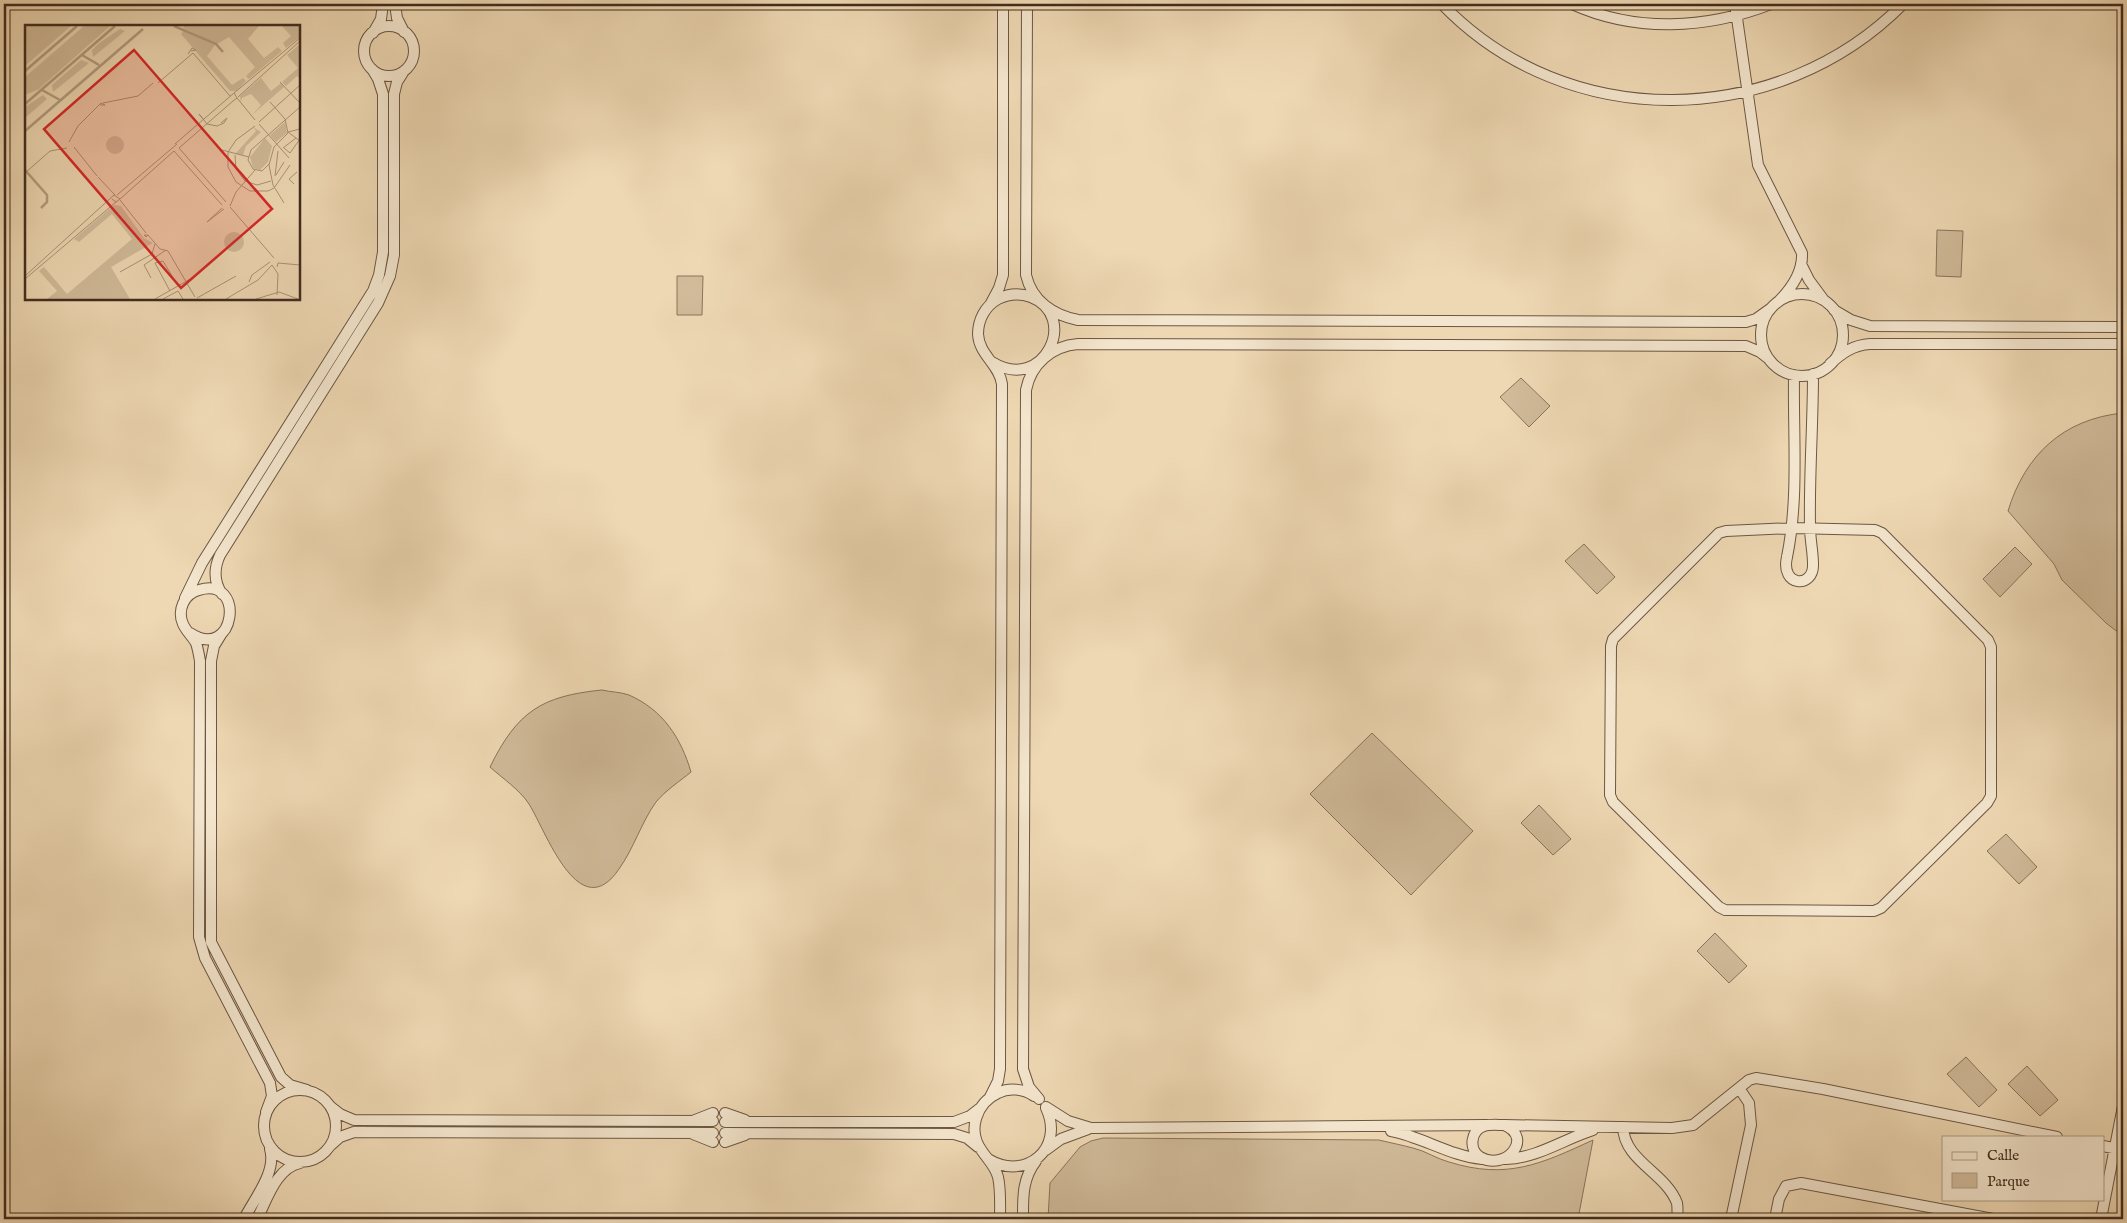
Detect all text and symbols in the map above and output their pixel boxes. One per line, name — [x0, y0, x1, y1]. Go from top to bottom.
inset map — [25, 25, 300, 300]
legend — [1942, 1136, 2104, 1200]
text: Calle — [1987, 1146, 2019, 1165]
text: Parque — [1987, 1172, 2030, 1191]

